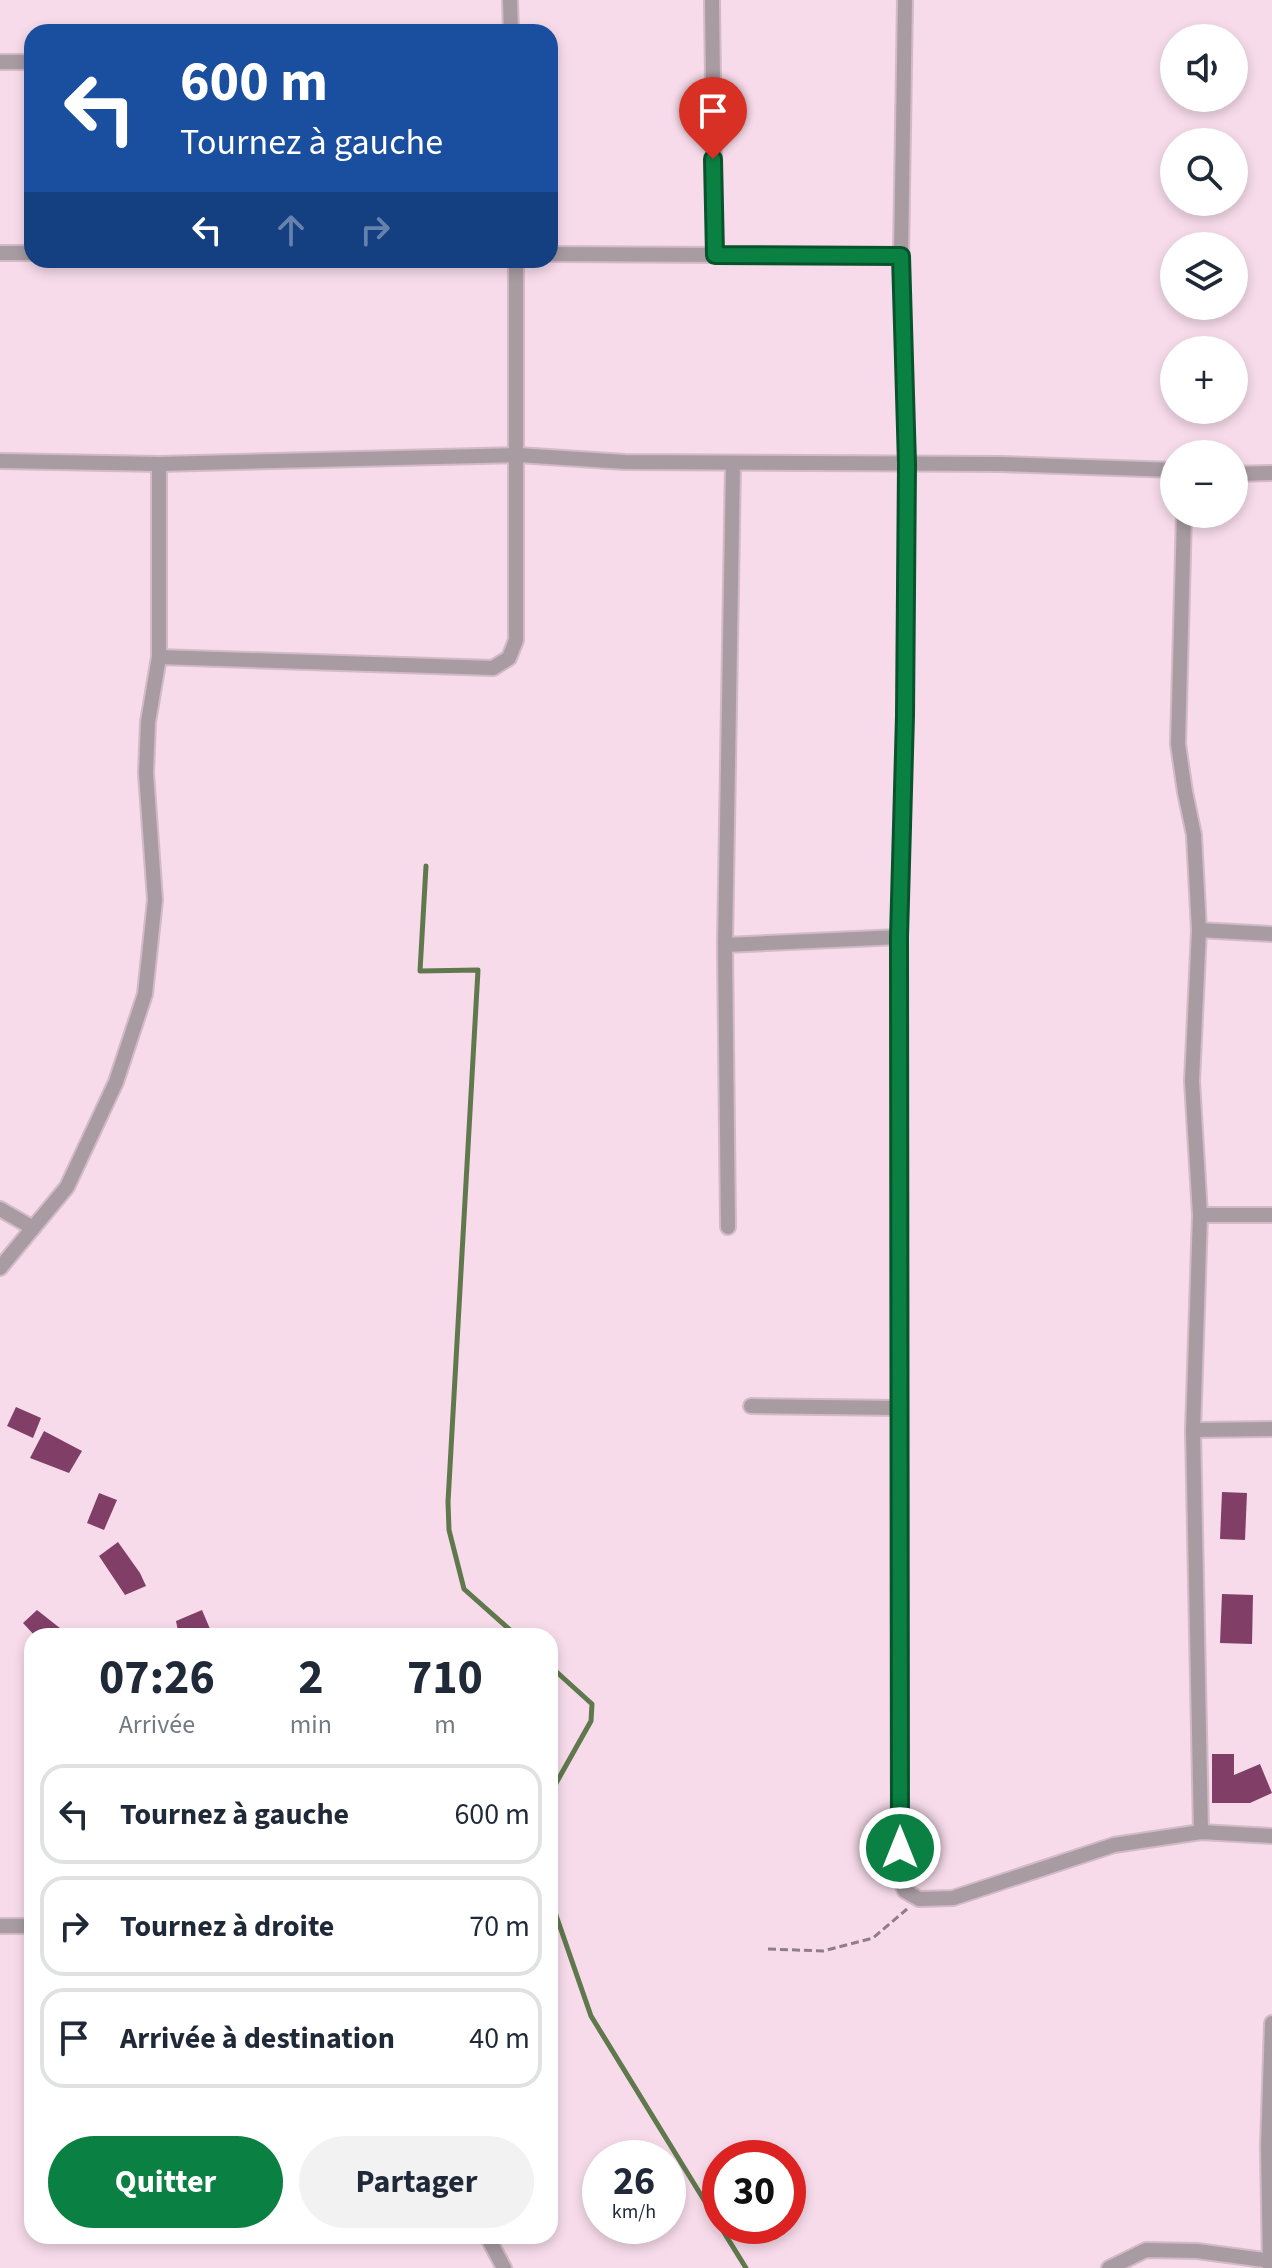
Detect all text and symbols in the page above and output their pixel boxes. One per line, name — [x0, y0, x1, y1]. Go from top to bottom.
map controls — [1160, 24, 1248, 528]
button: sound — [1160, 24, 1248, 112]
text: 600 m — [180, 43, 328, 122]
icon: left — [48, 56, 152, 160]
pin — [679, 77, 747, 159]
icon: arrive — [691, 89, 735, 133]
text: Tournez à gauche — [180, 117, 443, 168]
button: search — [1160, 128, 1248, 216]
icon: left — [185, 208, 229, 252]
icon: ahead — [269, 208, 313, 252]
icon: right — [353, 208, 397, 252]
button: layers — [1160, 232, 1248, 320]
button: + — [1160, 336, 1248, 424]
button: − — [1160, 440, 1248, 528]
text: 07:26 — [99, 1644, 215, 1712]
text: 2 — [298, 1644, 324, 1712]
text: 710 — [407, 1644, 483, 1712]
text: Arrivée — [119, 1706, 195, 1743]
text: min — [290, 1706, 332, 1743]
text: m — [434, 1706, 456, 1743]
icon: left — [52, 1792, 96, 1836]
text: Tournez à gauche — [120, 1793, 349, 1836]
text: 600 m — [454, 1793, 530, 1836]
position arrow — [858, 1806, 942, 1890]
icon: right — [52, 1904, 96, 1948]
text: Tournez à droite — [120, 1905, 334, 1948]
text: 70 m — [469, 1905, 530, 1948]
icon: arrive — [52, 2016, 96, 2060]
text: Arrivée à destination — [120, 2017, 395, 2060]
text: 40 m — [469, 2017, 530, 2060]
button: Quitter — [48, 2136, 283, 2228]
button: Partager — [299, 2136, 534, 2228]
speed limit sign: 30 — [702, 2140, 806, 2244]
text: 26 — [613, 2153, 655, 2210]
text: km/h — [612, 2198, 656, 2226]

